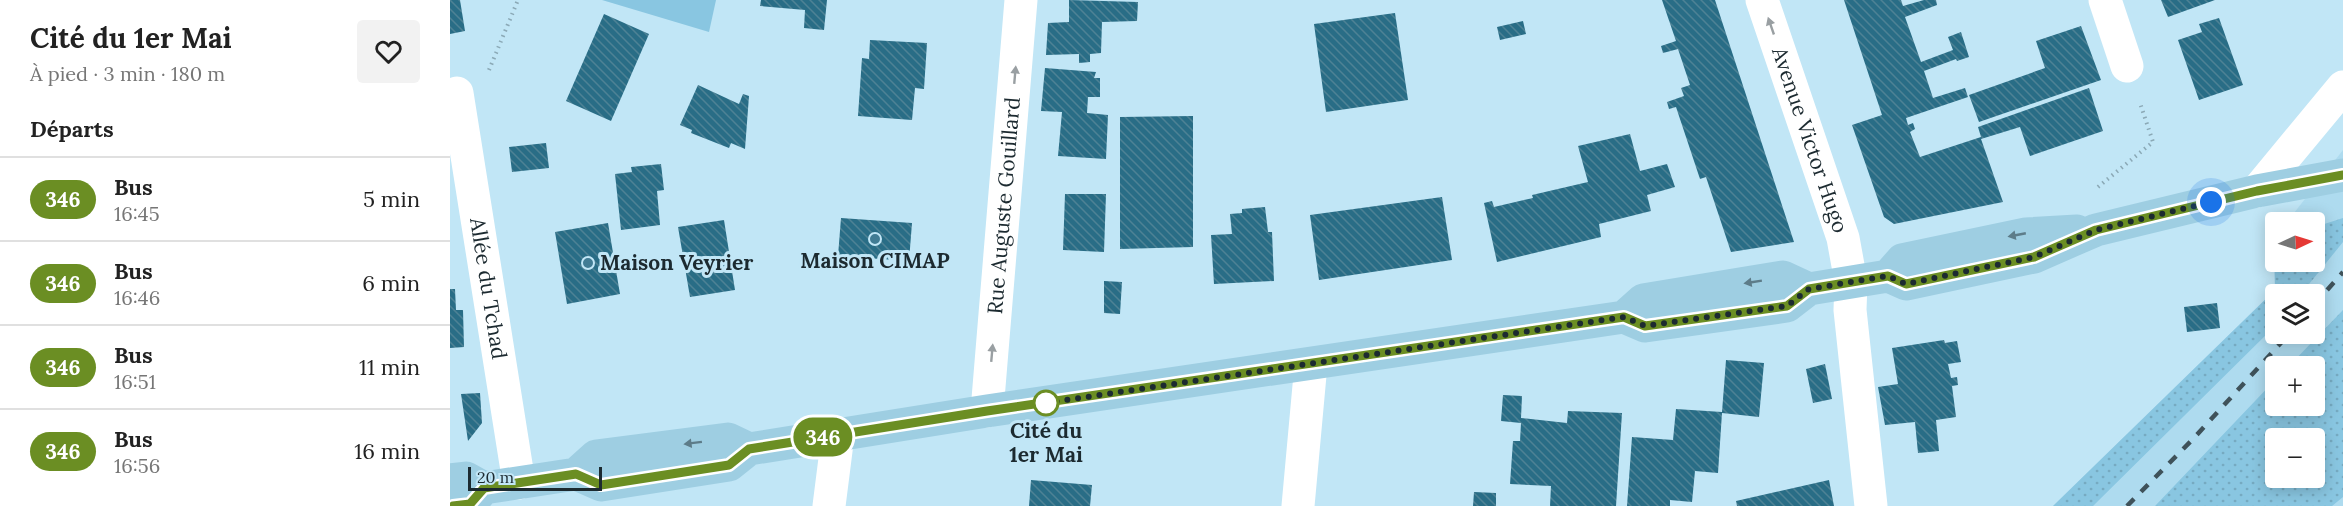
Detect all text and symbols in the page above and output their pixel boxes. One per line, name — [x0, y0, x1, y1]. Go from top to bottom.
one-way arrow — [1766, 17, 1776, 35]
text: Cité du 1er Mai — [30, 20, 232, 56]
button: heart — [357, 20, 420, 83]
street label: Avenue Victor Hugo — [1766, 43, 1854, 236]
text: À pied · 3 min · 180 m — [30, 61, 225, 86]
one-way arrow — [1010, 65, 1020, 84]
street label: Rue Auguste Gouillard — [981, 96, 1026, 315]
text: Départs — [30, 115, 114, 143]
text: Bus — [114, 173, 153, 201]
text: 5 min — [363, 185, 420, 213]
text: 346 — [45, 186, 81, 213]
your location — [2196, 187, 2226, 217]
text: 16:45 — [114, 201, 160, 226]
north arrow — [2265, 212, 2325, 272]
map controls — [2265, 212, 2325, 488]
street label: Allée du Tchad — [464, 215, 513, 361]
one-way arrow — [2008, 231, 2026, 241]
marker: Maison CIMAP — [868, 232, 882, 246]
place label: Maison CIMAP — [800, 247, 950, 274]
place label: Maison Veyrier — [600, 249, 753, 276]
marker: Maison Veyrier — [581, 256, 595, 270]
text: Bus — [114, 257, 153, 285]
text: 6 min — [362, 269, 420, 297]
text: 346 — [45, 270, 81, 297]
one-way arrow — [1744, 277, 1763, 286]
button: layers — [2265, 284, 2325, 344]
text: 16:46 — [114, 285, 160, 310]
text: Bus — [114, 341, 153, 369]
one-way arrow — [987, 343, 997, 362]
text: 11 min — [359, 353, 420, 381]
text: 346 — [45, 354, 81, 381]
button: + — [2265, 356, 2325, 416]
text: 16:51 — [114, 369, 156, 394]
marker: Cité du 1er Mai — [1033, 390, 1059, 416]
place label: Cité du 1er Mai — [1009, 417, 1083, 468]
line badge: 346 — [788, 418, 857, 456]
text: 346 — [805, 424, 841, 451]
text: Bus — [114, 425, 153, 453]
button: − — [2265, 428, 2325, 488]
text: 16 min — [354, 437, 420, 465]
text: 346 — [45, 438, 81, 465]
one-way arrow — [683, 439, 702, 448]
text: 16:56 — [114, 453, 160, 478]
scale bar — [468, 464, 602, 492]
text: 20 m — [477, 467, 514, 487]

